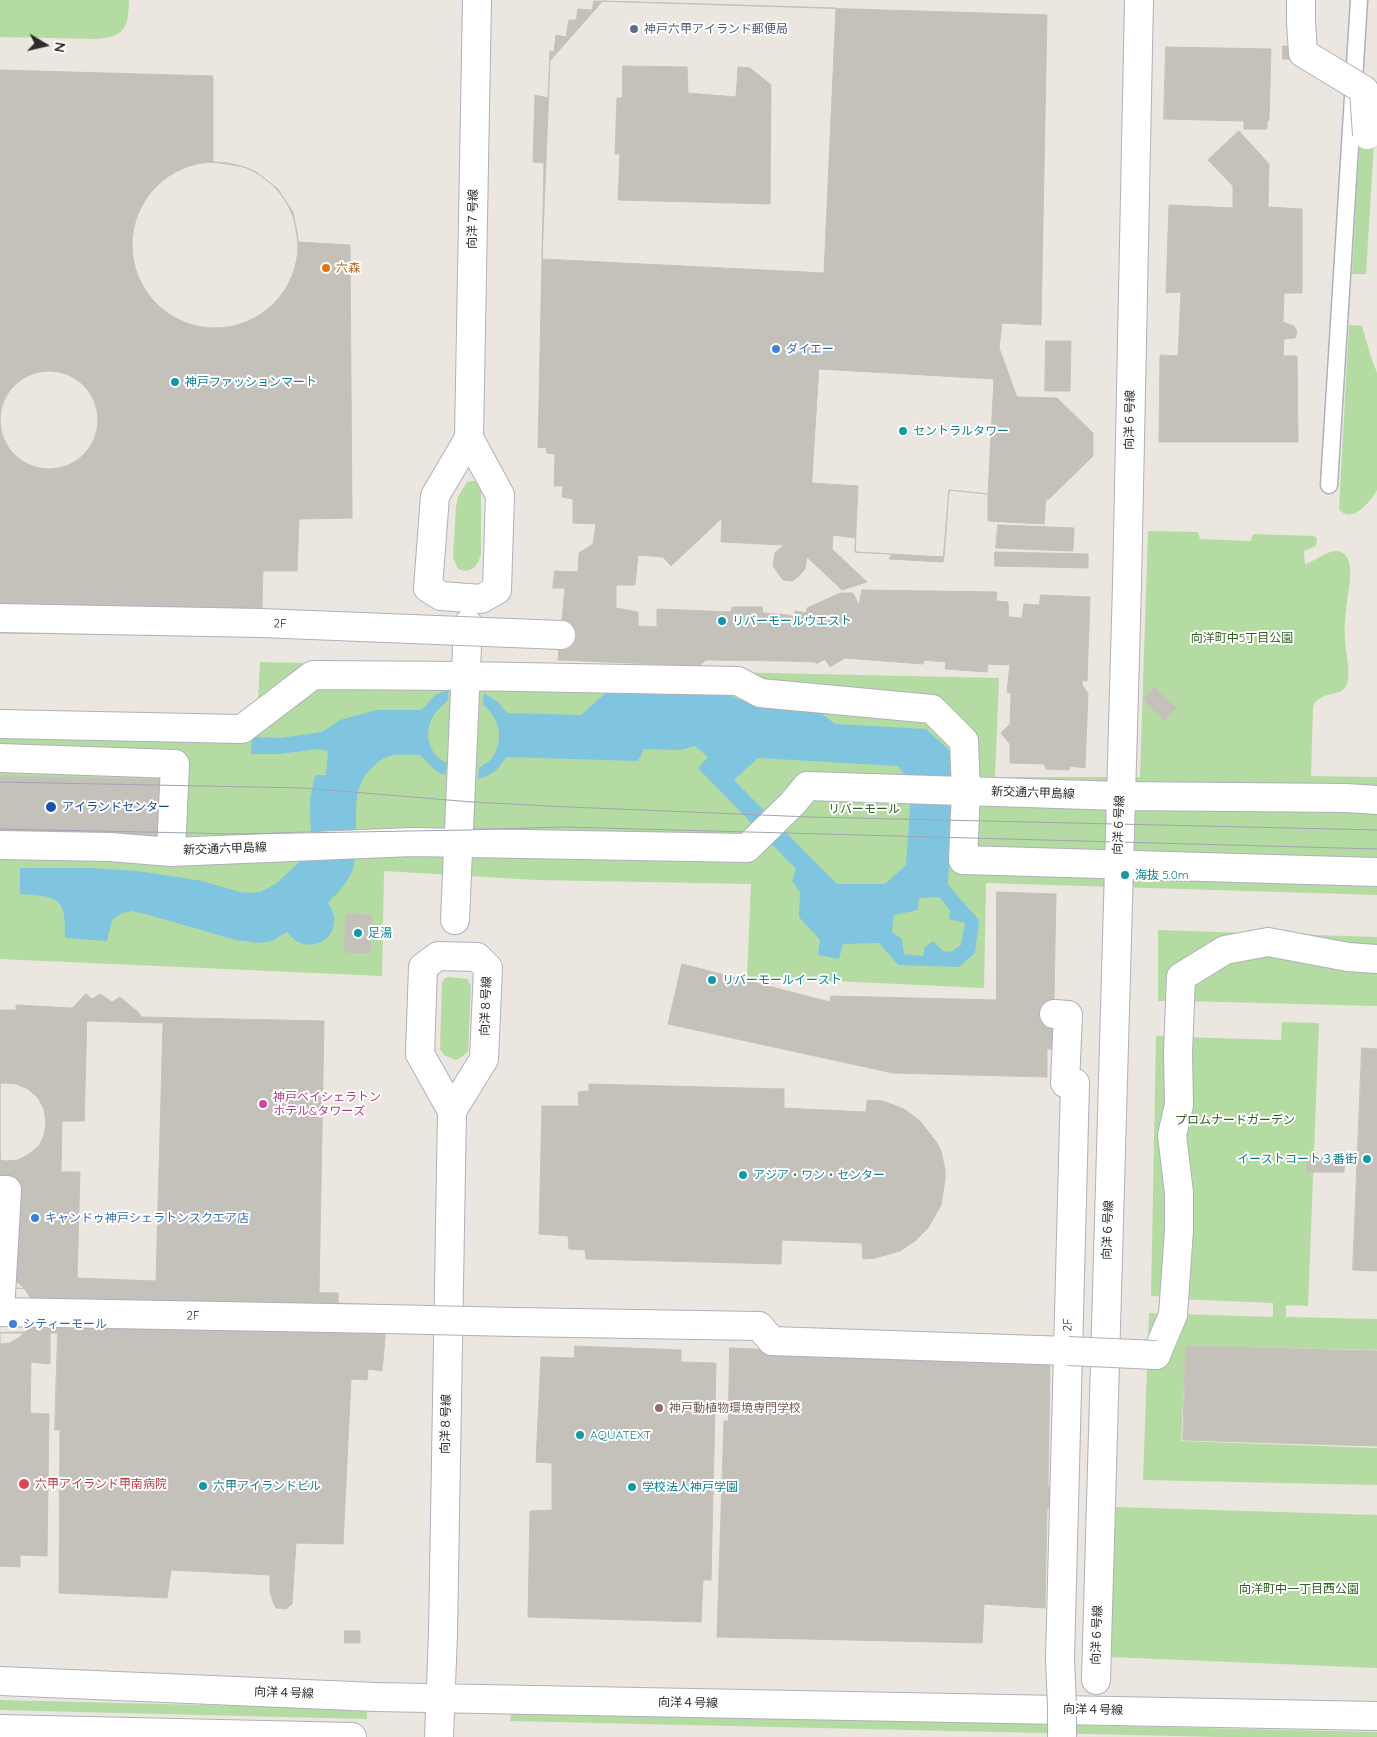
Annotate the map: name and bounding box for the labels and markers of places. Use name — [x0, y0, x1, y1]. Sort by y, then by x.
place label: 神戸六甲アイランド郵便局 — [644, 22, 788, 36]
marker: 神戸六甲アイランド郵便局 — [628, 23, 640, 35]
place label: 六森 — [336, 261, 360, 275]
marker: 六森 — [320, 262, 332, 274]
place label: ダイエー — [786, 342, 834, 356]
marker: ダイエー — [770, 343, 782, 355]
place label: 神戸ファッションマート — [185, 375, 317, 389]
marker: 神戸ファッションマート — [169, 376, 181, 388]
place label: セントラルタワー — [913, 424, 1009, 438]
marker: セントラルタワー — [897, 425, 909, 437]
place label: リバーモールウエスト — [732, 614, 852, 628]
marker: リバーモールウエスト — [716, 615, 728, 627]
marker: アイランドセンター — [44, 800, 58, 814]
place label: アイランドセンター — [62, 800, 170, 814]
place label: 海抜 5.0m — [1135, 868, 1189, 882]
marker: 海抜 5.0m — [1119, 869, 1131, 881]
place label: 足湯 — [368, 926, 392, 940]
marker: 足湯 — [352, 927, 364, 939]
place label: リバーモールイースト — [722, 973, 842, 987]
marker: リバーモールイースト — [706, 974, 718, 986]
place label: 神戸ベイシェラトン ホテル&タワーズ — [273, 1090, 381, 1118]
marker: 神戸ベイシェラトン ホテル&タワーズ — [257, 1098, 269, 1110]
place label: イーストコート３番街 — [1237, 1152, 1357, 1166]
marker: イーストコート３番街 — [1361, 1153, 1373, 1165]
place label: アジア・ワン・センター — [753, 1168, 885, 1182]
marker: アジア・ワン・センター — [737, 1169, 749, 1181]
place label: キャンドゥ神戸シェラトンスクエア店 — [45, 1211, 249, 1225]
marker: キャンドゥ神戸シェラトンスクエア店 — [29, 1212, 41, 1224]
place label: シティーモール — [23, 1317, 107, 1331]
marker: シティーモール — [7, 1318, 19, 1330]
place label: 神戸動植物環境専門学校 — [669, 1401, 801, 1415]
marker: 神戸動植物環境専門学校 — [653, 1402, 665, 1414]
place label: AQUATEXT — [590, 1428, 651, 1442]
marker: AQUATEXT — [574, 1429, 586, 1441]
marker: 六甲アイランド甲南病院 — [17, 1477, 31, 1491]
place label: 六甲アイランド甲南病院 — [35, 1477, 167, 1491]
place label: 六甲アイランドビル — [213, 1479, 321, 1493]
marker: 六甲アイランドビル — [197, 1480, 209, 1492]
place label: 学校法人神戸学園 — [642, 1480, 738, 1494]
marker: 学校法人神戸学園 — [626, 1481, 638, 1493]

